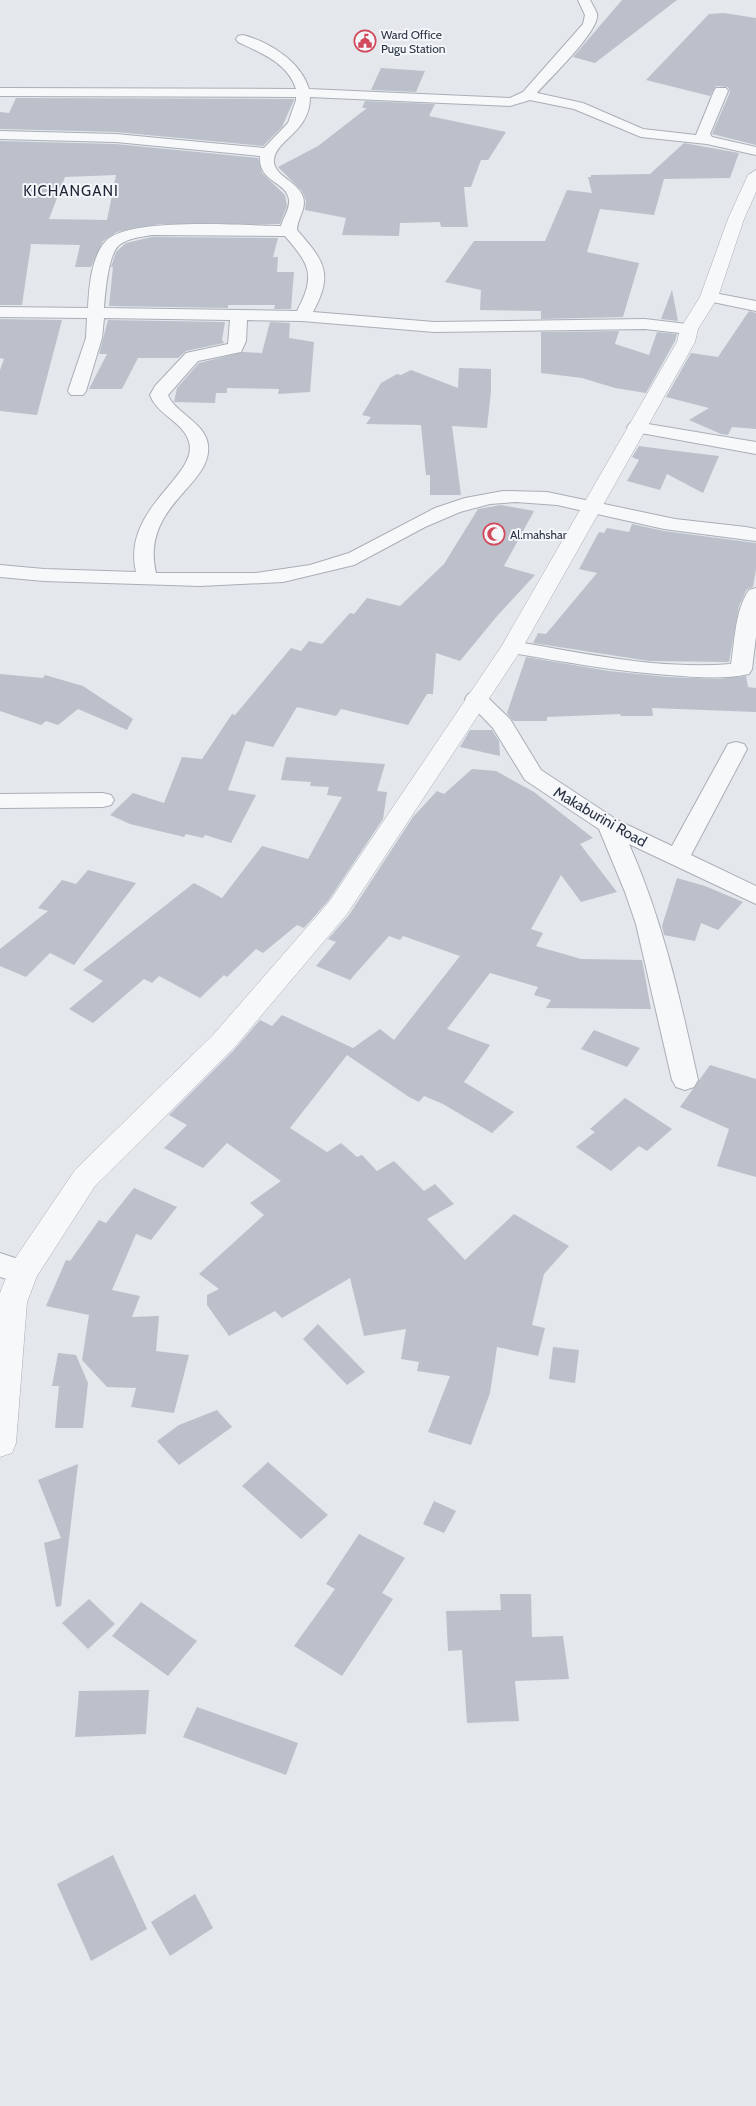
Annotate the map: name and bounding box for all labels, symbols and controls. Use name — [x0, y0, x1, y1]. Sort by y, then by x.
place label: Ward Office Pugu Station — [381, 27, 446, 56]
public building icon: Ward Office Pugu Station — [353, 29, 377, 53]
district label: KICHANGANI — [23, 182, 119, 200]
mosque icon: Al.mahshar — [482, 522, 506, 546]
place label: Al.mahshar — [510, 527, 567, 542]
street label: Makaburini Road — [550, 783, 650, 851]

